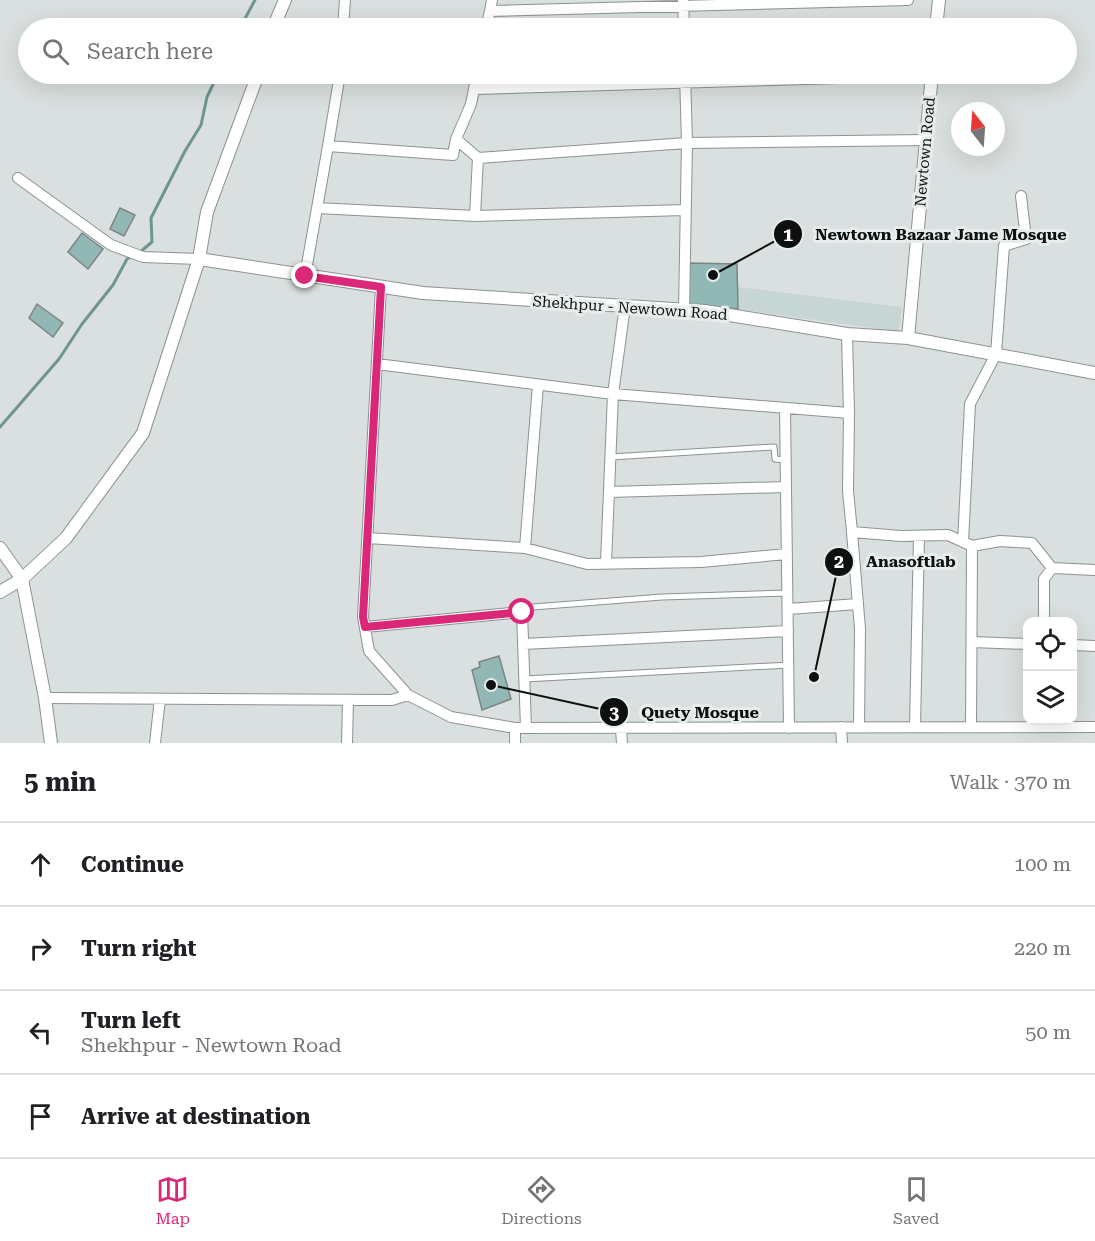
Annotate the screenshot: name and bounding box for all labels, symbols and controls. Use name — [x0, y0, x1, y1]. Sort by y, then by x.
search box — [18, 18, 1077, 84]
icon: search — [39, 35, 72, 68]
text: Search here — [87, 39, 213, 64]
street label: Newtown Road — [911, 96, 939, 208]
north arrow — [951, 102, 1005, 156]
callout: Newtown Bazaar Jame Mosque — [773, 217, 1078, 251]
text: 1 — [783, 224, 793, 245]
text: Newtown Bazaar Jame Mosque — [815, 225, 1067, 244]
route end — [291, 262, 317, 288]
street label: Shekhpur - Newtown Road — [532, 292, 728, 324]
callout: Anasoftlab — [824, 545, 967, 579]
text: 2 — [834, 551, 844, 572]
text: Anasoftlab — [866, 552, 956, 571]
route start — [508, 598, 534, 624]
map controls — [1023, 617, 1077, 725]
button: locate — [1023, 617, 1077, 671]
button: layers — [1023, 671, 1077, 725]
callout: Quety Mosque — [599, 695, 770, 729]
text: 3 — [609, 702, 619, 723]
text: Quety Mosque — [641, 703, 759, 722]
text: 5 min — [24, 767, 96, 797]
text: Walk · 370 m — [950, 770, 1071, 794]
icon: ahead — [24, 848, 57, 881]
text: Continue — [81, 852, 184, 877]
text: 100 m — [1014, 852, 1071, 876]
icon: right — [24, 932, 57, 965]
text: Turn right — [81, 936, 196, 961]
text: 220 m — [1014, 936, 1071, 960]
text: Turn left — [81, 1008, 181, 1033]
icon: left — [24, 1016, 57, 1049]
text: 50 m — [1025, 1020, 1071, 1044]
text: Shekhpur - Newtown Road — [81, 1033, 341, 1057]
icon: arrive — [24, 1100, 57, 1133]
text: Arrive at destination — [81, 1104, 310, 1129]
tab: Map — [156, 1173, 190, 1228]
tab: Directions — [501, 1173, 582, 1228]
tab: Saved — [893, 1173, 939, 1228]

